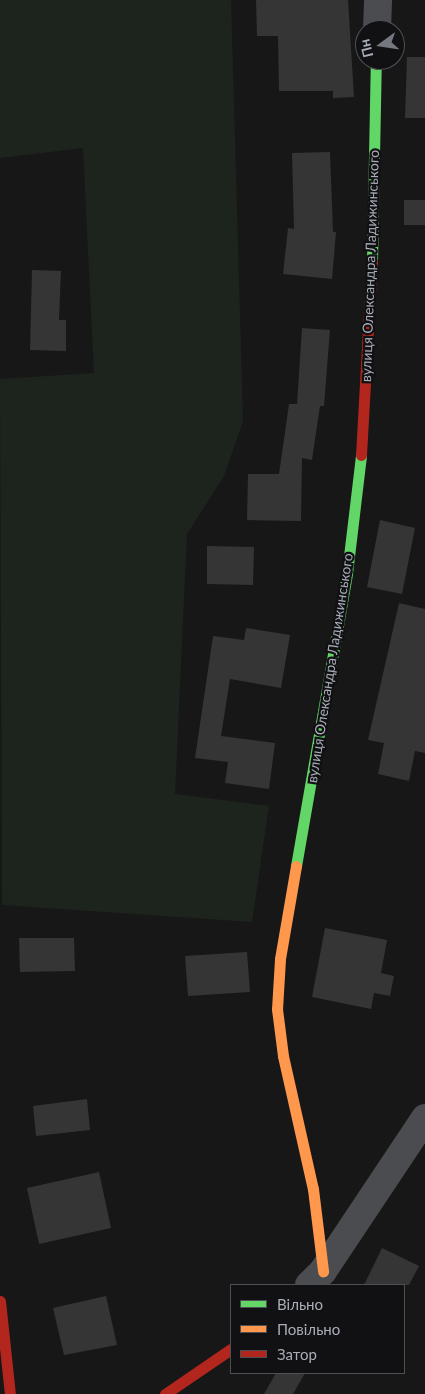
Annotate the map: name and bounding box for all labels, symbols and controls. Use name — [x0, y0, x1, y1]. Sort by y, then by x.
north arrow — [355, 20, 405, 70]
text: Пн — [355, 38, 376, 59]
street label: вулиця Олександра Ладижинського — [358, 150, 382, 382]
street label: вулиця Олександра Ладижинського — [304, 552, 356, 784]
legend — [230, 1284, 405, 1374]
text: Вільно — [277, 1295, 323, 1313]
text: Повільно — [277, 1320, 340, 1338]
text: Затор — [277, 1345, 317, 1363]

